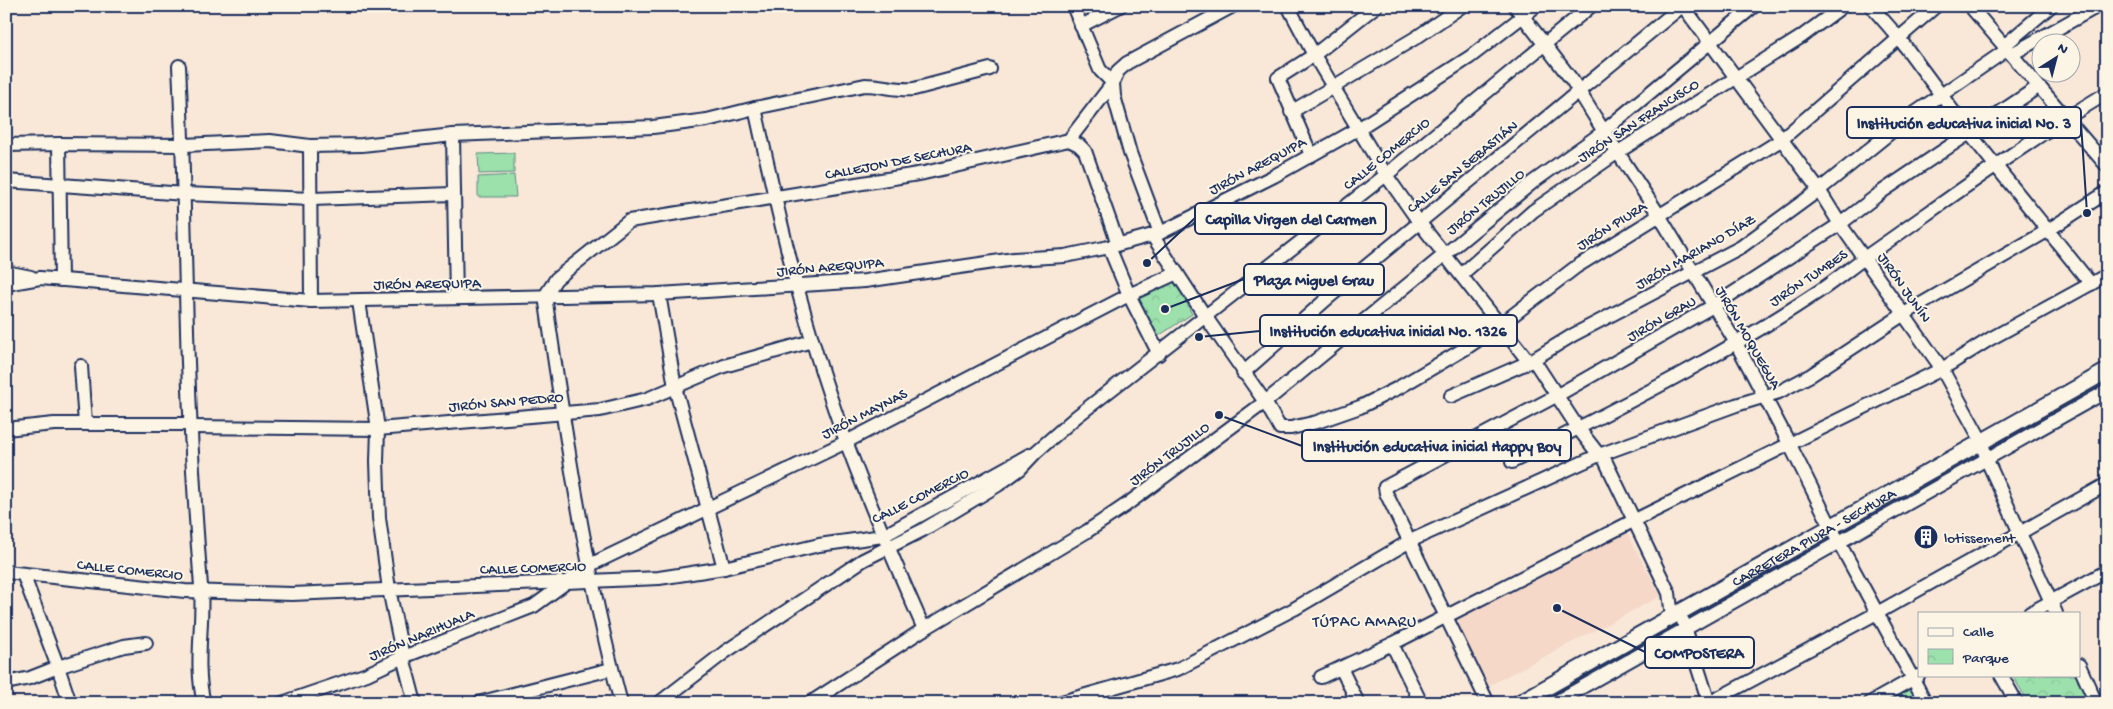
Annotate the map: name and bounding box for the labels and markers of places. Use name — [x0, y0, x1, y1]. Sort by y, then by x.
callout: Institución educativa inicial No. 3 — [1847, 107, 2081, 138]
callout: Capilla Virgen del Carmen — [1195, 203, 1386, 234]
callout: Plaza Miguel Grau — [1244, 264, 1384, 295]
callout: Institución educativa inicial No. 1326 — [1260, 315, 1517, 346]
callout: Institución educativa inicial Happy Boy — [1302, 430, 1571, 461]
building icon: lotissement — [1913, 524, 1939, 550]
place label: lotissement — [1944, 530, 2017, 548]
callout: COMPOSTERA — [1645, 637, 1754, 668]

